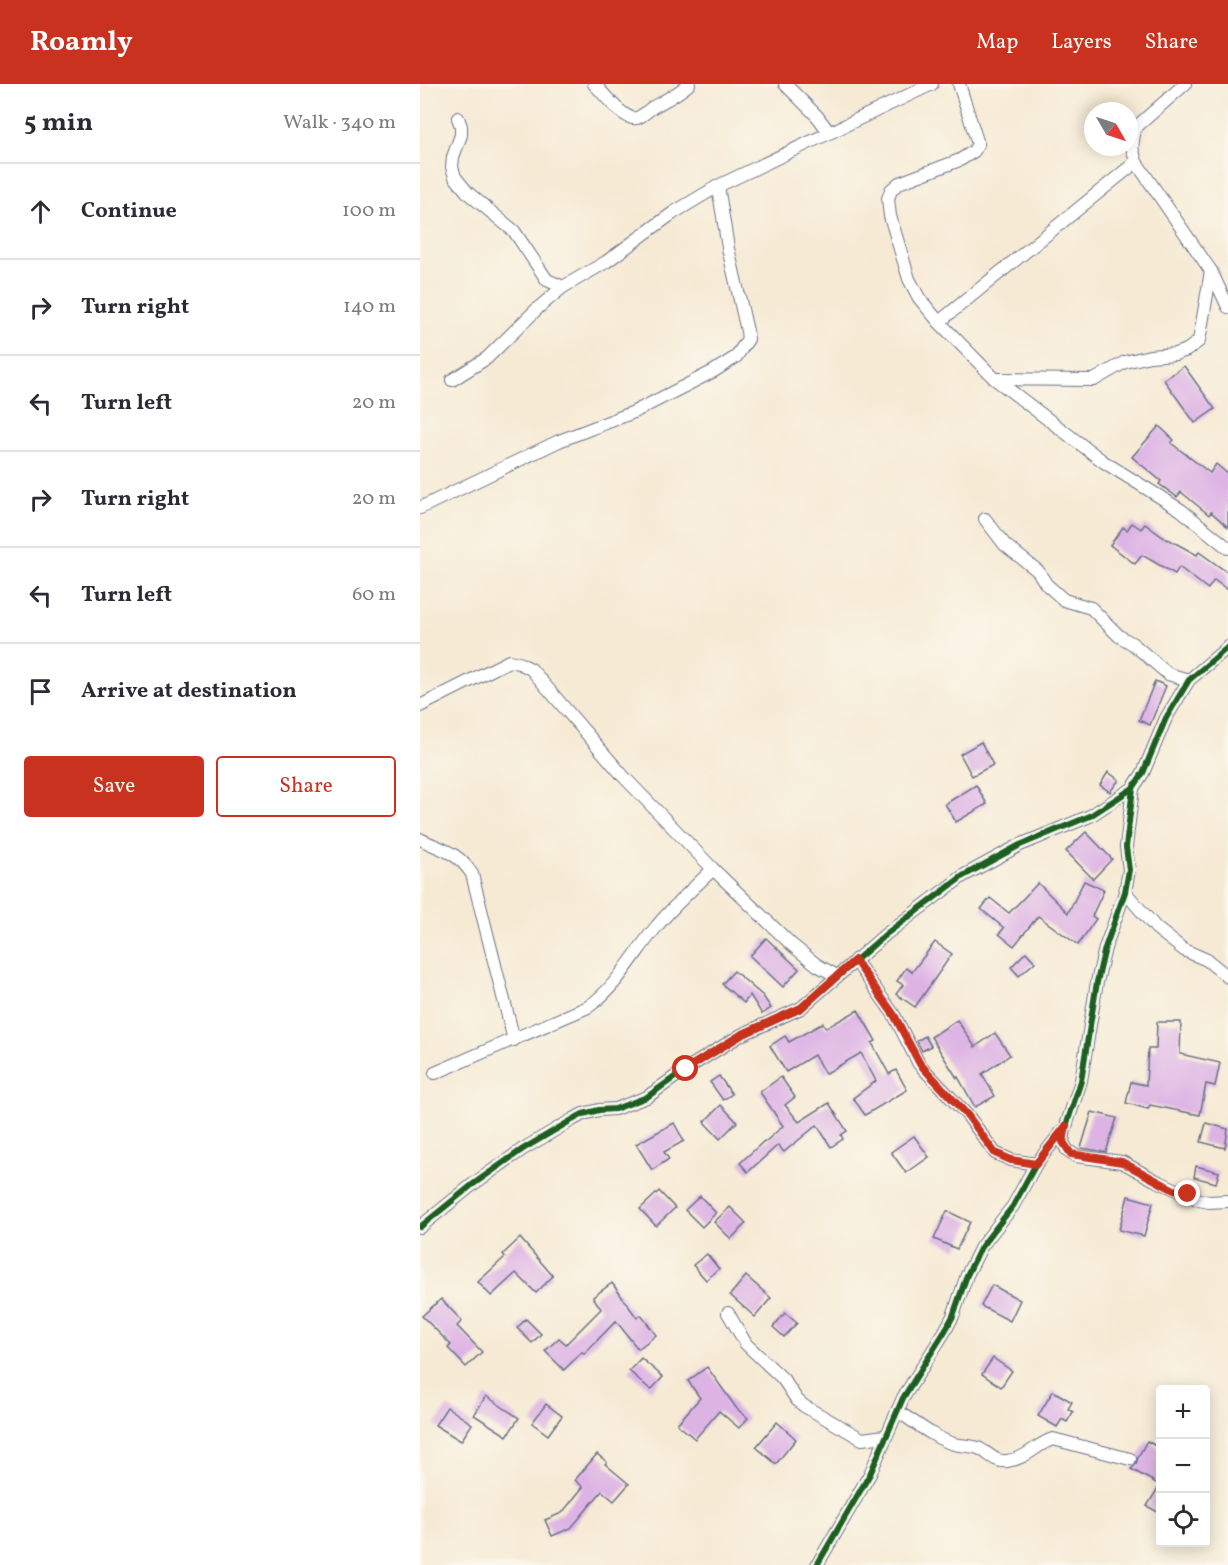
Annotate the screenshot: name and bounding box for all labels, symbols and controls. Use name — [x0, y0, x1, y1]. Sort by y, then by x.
text: Roamly — [30, 23, 133, 62]
text: Map — [976, 28, 1018, 57]
text: Layers — [1051, 28, 1112, 57]
text: Share — [1145, 28, 1198, 57]
north arrow — [1084, 102, 1138, 156]
text: 5 min — [24, 105, 93, 141]
text: Walk · 340 m — [283, 109, 396, 137]
icon: ahead — [24, 195, 57, 228]
text: Continue — [81, 196, 177, 227]
text: 100 m — [342, 197, 396, 225]
icon: right — [24, 291, 57, 324]
text: Turn right — [81, 292, 189, 323]
text: 140 m — [343, 293, 396, 321]
icon: left — [24, 387, 57, 420]
text: Turn left — [81, 388, 172, 419]
text: 20 m — [352, 389, 396, 417]
icon: right — [24, 483, 57, 516]
text: Turn right — [81, 484, 189, 515]
text: 20 m — [352, 485, 396, 513]
icon: left — [24, 579, 57, 612]
text: Turn left — [81, 580, 172, 611]
text: 60 m — [352, 581, 396, 609]
icon: arrive — [24, 675, 57, 708]
text: Arrive at destination — [81, 676, 297, 707]
button: Save — [24, 756, 204, 817]
button: Share — [216, 756, 396, 817]
route start — [672, 1055, 698, 1081]
route end — [1174, 1180, 1200, 1206]
map controls — [1156, 1385, 1210, 1547]
button: + — [1156, 1385, 1210, 1439]
button: − — [1156, 1439, 1210, 1493]
button: locate — [1156, 1493, 1210, 1547]

